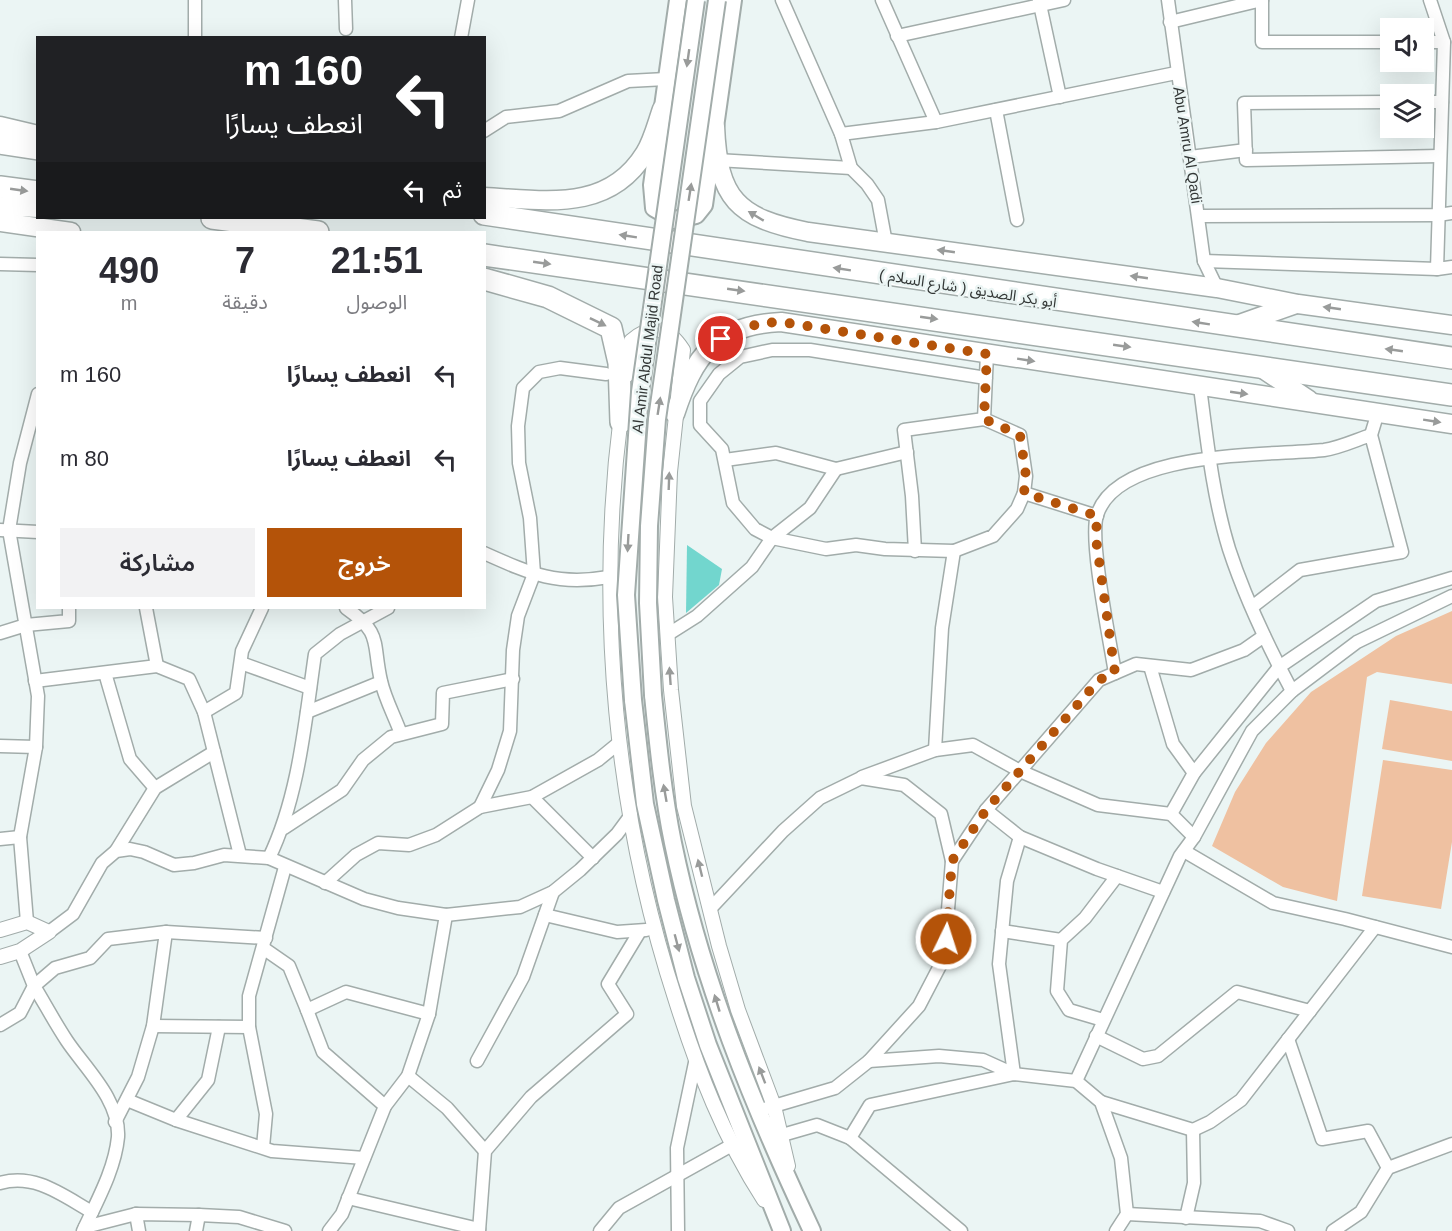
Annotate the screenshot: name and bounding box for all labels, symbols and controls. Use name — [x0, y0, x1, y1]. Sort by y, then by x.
map controls — [1380, 18, 1434, 138]
button: sound — [1380, 18, 1434, 72]
text: 160 m — [244, 47, 363, 94]
one-way arrow — [684, 49, 693, 68]
icon: left — [384, 60, 462, 138]
button: layers — [1380, 84, 1434, 138]
street label: Abu Amru Al Qadi — [1170, 85, 1206, 205]
text: انعطف يسارًا — [224, 109, 363, 139]
icon: left — [398, 174, 431, 207]
text: ثم — [443, 178, 462, 203]
one-way arrow — [686, 182, 695, 201]
one-way arrow — [9, 185, 28, 194]
one-way arrow — [747, 210, 764, 221]
one-way arrow — [619, 232, 638, 241]
text: 7 — [235, 240, 255, 281]
text: 21:51 — [331, 240, 423, 281]
one-way arrow — [936, 247, 955, 256]
text: 490 — [99, 250, 159, 291]
one-way arrow — [533, 259, 552, 268]
street label: Al Amir Abdul Majid Road — [628, 264, 666, 434]
one-way arrow — [832, 264, 851, 273]
street label: ( شارع السلام ) أبو بكر الصديق — [878, 266, 1058, 314]
one-way arrow — [1130, 273, 1149, 282]
one-way arrow — [726, 286, 745, 295]
text: دقيقة — [222, 291, 268, 313]
text: الوصول — [346, 291, 407, 313]
text: m — [121, 292, 137, 314]
one-way arrow — [1322, 304, 1341, 313]
pin — [695, 313, 746, 364]
one-way arrow — [919, 314, 938, 323]
one-way arrow — [589, 317, 606, 326]
one-way arrow — [1191, 318, 1210, 327]
icon: arrive — [704, 322, 737, 355]
one-way arrow — [1112, 342, 1131, 351]
one-way arrow — [1384, 346, 1403, 355]
one-way arrow — [1016, 356, 1035, 365]
icon: left — [429, 359, 462, 392]
text: 160 m — [60, 362, 121, 387]
text: انعطف يسارًا — [287, 362, 411, 387]
one-way arrow — [1230, 388, 1249, 397]
one-way arrow — [655, 396, 664, 415]
one-way arrow — [1423, 417, 1442, 426]
icon: left — [429, 443, 462, 476]
text: 80 m — [60, 446, 109, 471]
text: انعطف يسارًا — [287, 446, 411, 471]
one-way arrow — [665, 472, 674, 491]
button: مشاركة — [60, 528, 255, 597]
button: خروج — [267, 528, 462, 597]
one-way arrow — [624, 534, 633, 553]
one-way arrow — [665, 666, 675, 685]
one-way arrow — [660, 784, 669, 803]
one-way arrow — [694, 859, 704, 877]
position arrow — [914, 907, 978, 971]
one-way arrow — [673, 934, 682, 952]
one-way arrow — [712, 994, 721, 1012]
one-way arrow — [757, 1065, 767, 1083]

